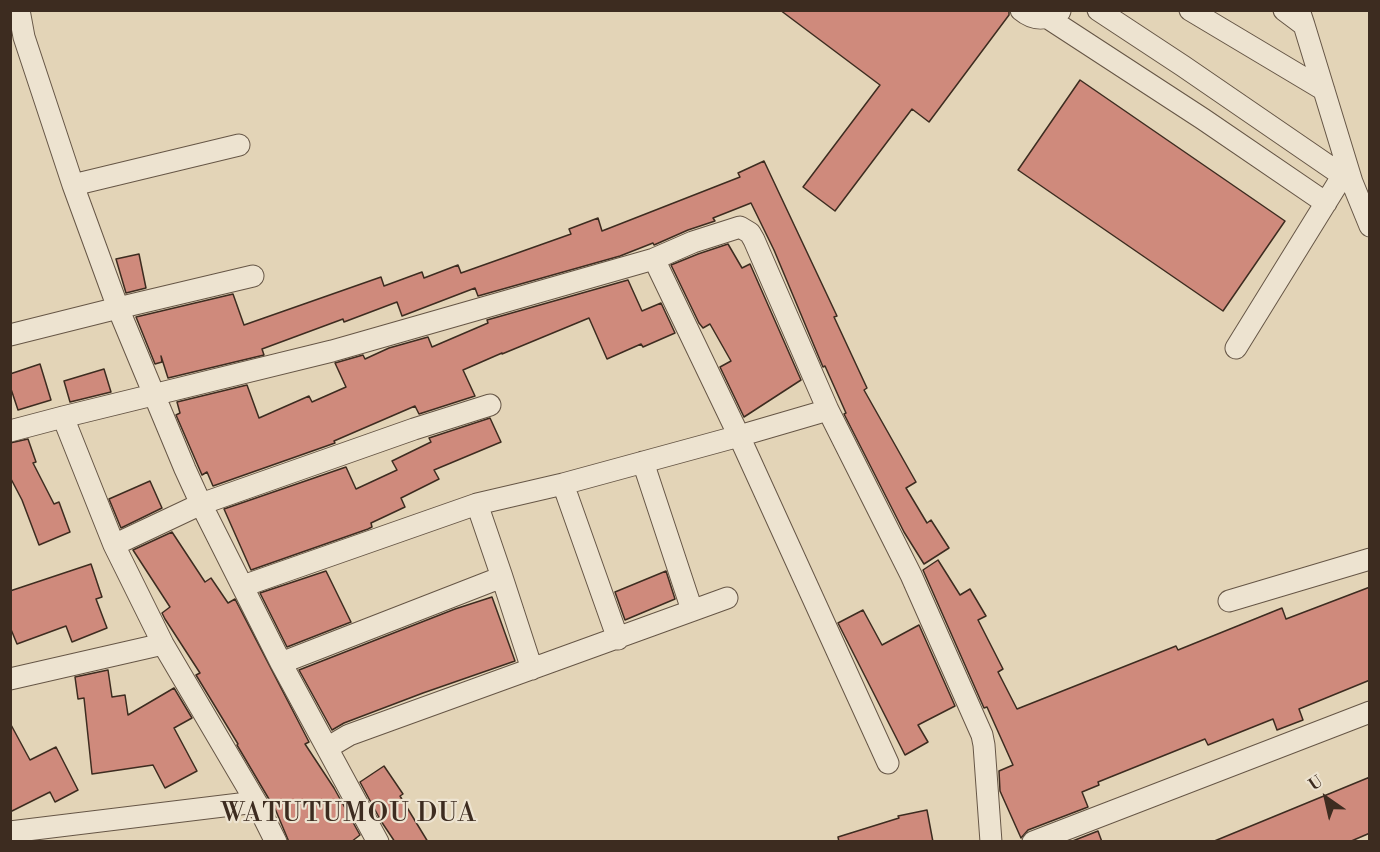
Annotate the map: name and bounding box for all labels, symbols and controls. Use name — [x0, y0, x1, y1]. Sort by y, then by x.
north arrow — [1296, 768, 1356, 828]
text: U — [1305, 771, 1327, 795]
district label: WATUTUMOU DUA — [221, 799, 477, 831]

